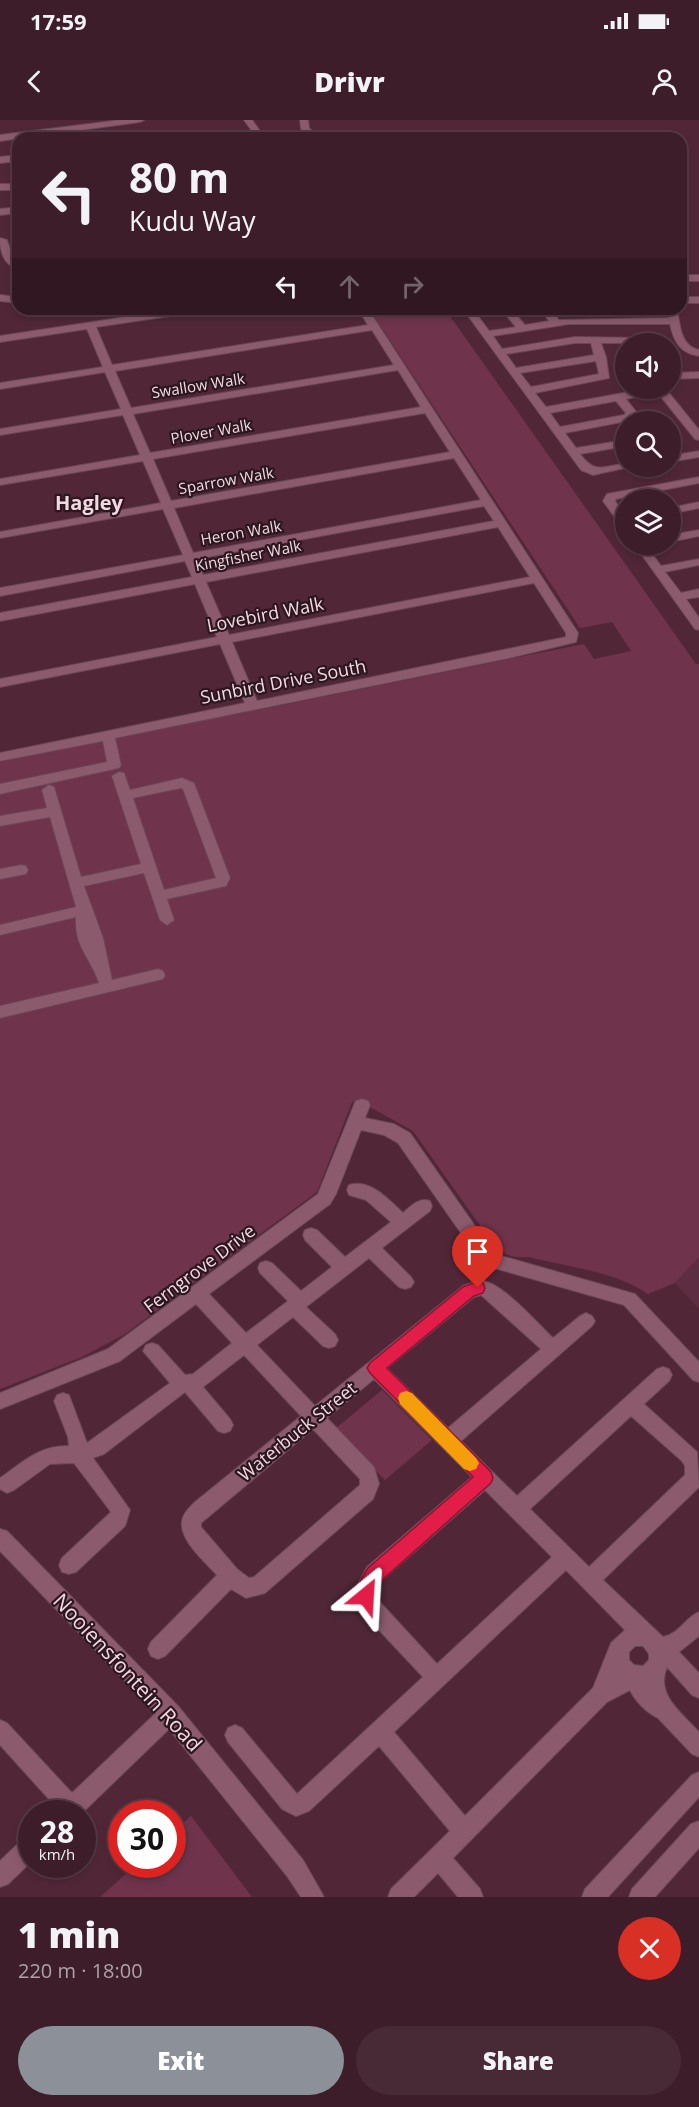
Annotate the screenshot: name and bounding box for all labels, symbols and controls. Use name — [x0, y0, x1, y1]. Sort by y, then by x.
text: 17:59 — [30, 6, 87, 36]
text: Drivr — [314, 63, 385, 100]
icon: back — [18, 65, 51, 98]
icon: person — [648, 65, 681, 98]
text: 80 m — [129, 148, 229, 205]
icon: left — [30, 156, 108, 234]
text: Kudu Way — [129, 202, 256, 239]
icon: left — [270, 270, 303, 303]
icon: ahead — [333, 270, 366, 303]
icon: right — [396, 270, 429, 303]
map controls — [615, 333, 681, 555]
button: sound — [615, 333, 681, 399]
street label: Swallow Walk — [150, 368, 246, 402]
button: search — [615, 411, 681, 477]
street label: Plover Walk — [169, 414, 253, 448]
street label: Sparrow Walk — [177, 462, 275, 498]
district label: Hagley — [55, 489, 124, 516]
button: layers — [615, 489, 681, 555]
street label: Heron Walk — [199, 515, 283, 549]
street label: Kingfisher Walk — [193, 535, 303, 575]
street label: Lovebird Walk — [205, 591, 326, 637]
street label: Sunbird Drive South — [198, 653, 368, 709]
street label: Ferngrove Drive — [138, 1218, 260, 1318]
pin — [452, 1226, 503, 1288]
icon: arrive — [461, 1235, 494, 1268]
street label: Waterbuck Street — [233, 1376, 361, 1486]
position arrow — [334, 1564, 398, 1628]
street label: Nooiensfontein Road — [47, 1587, 209, 1757]
speed limit sign: 30 — [108, 1800, 186, 1878]
text: 28 — [40, 1811, 74, 1852]
text: km/h — [39, 1844, 75, 1864]
text: 1 min — [18, 1910, 120, 1959]
button: close — [618, 1917, 681, 1980]
text: 220 m · 18:00 — [18, 1957, 143, 1984]
button: Exit — [18, 2026, 344, 2095]
button: Share — [356, 2026, 681, 2095]

